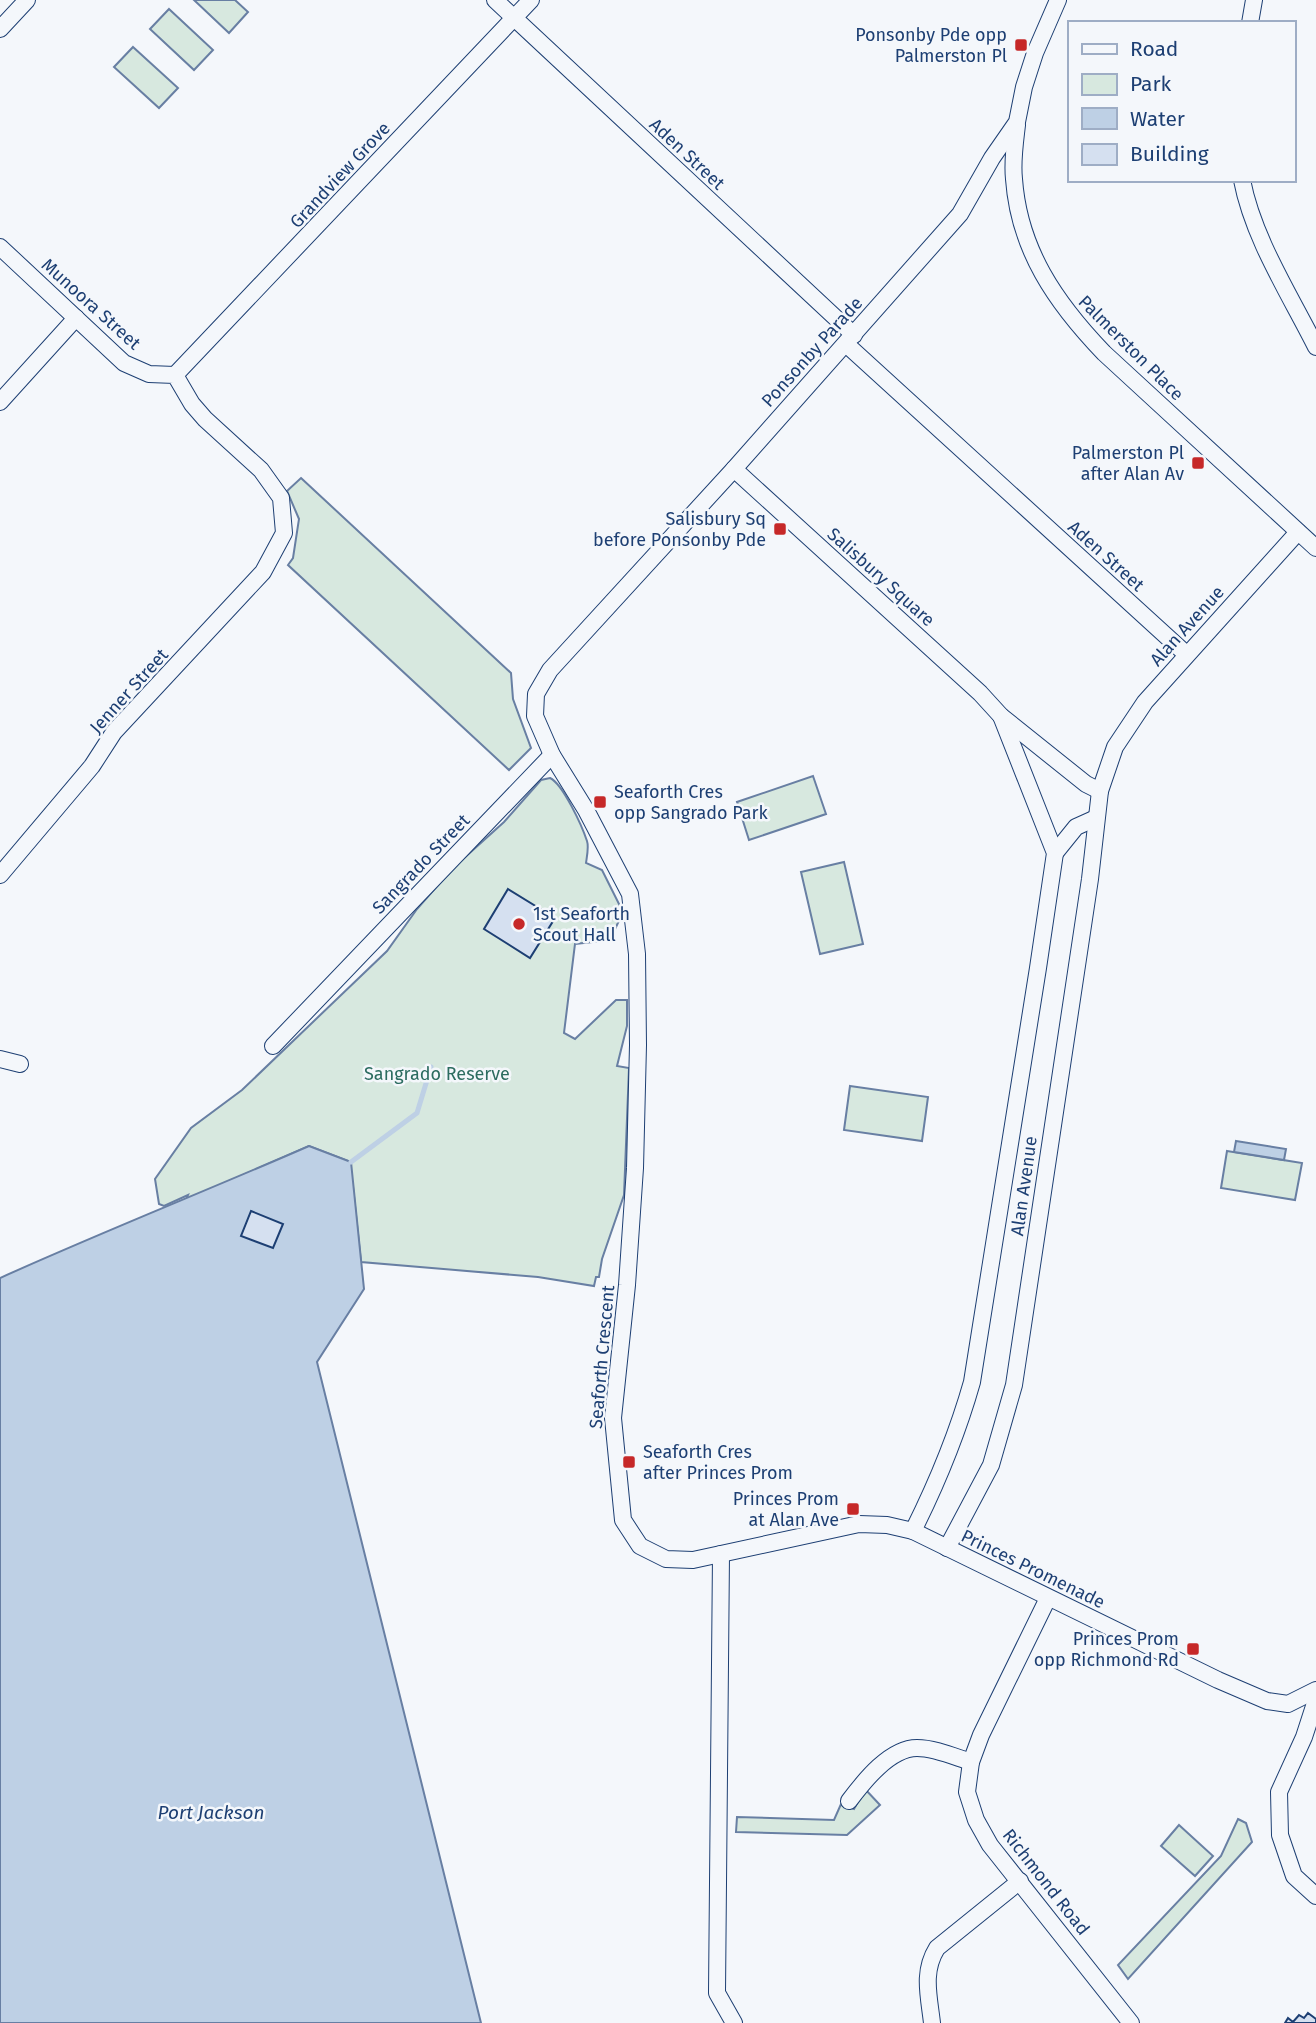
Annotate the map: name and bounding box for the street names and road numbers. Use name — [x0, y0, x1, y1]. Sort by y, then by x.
street label: Aden Street — [645, 114, 730, 195]
street label: Grandview Grove — [285, 117, 395, 233]
street label: Munoora Street — [37, 254, 145, 355]
street label: Palmerston Place — [1074, 291, 1188, 405]
street label: Ponsonby Parade — [757, 292, 867, 412]
street label: Aden Street — [1063, 516, 1149, 596]
street label: Salisbury Square — [823, 523, 939, 631]
street label: Alan Avenue — [1145, 581, 1229, 671]
street label: Jenner Street — [85, 644, 173, 738]
street label: Sangrado Street — [368, 809, 475, 919]
street label: Alan Avenue — [1006, 1135, 1042, 1237]
street label: Seaforth Crescent — [585, 1284, 619, 1430]
street label: Princes Promenade — [958, 1525, 1108, 1613]
street label: Richmond Road — [998, 1825, 1094, 1939]

